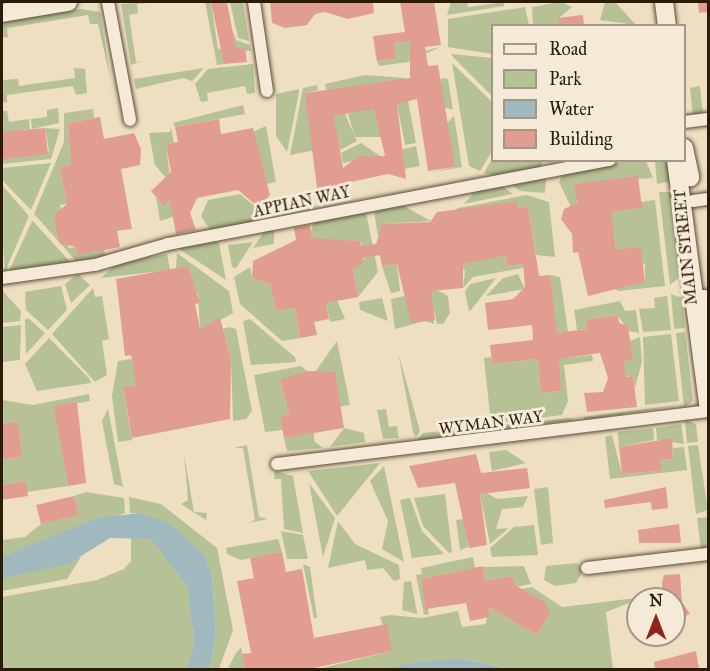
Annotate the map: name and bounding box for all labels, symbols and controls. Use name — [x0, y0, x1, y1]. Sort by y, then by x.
legend — [491, 24, 686, 162]
text: Road — [549, 38, 587, 60]
text: Park — [549, 68, 582, 90]
text: Water — [549, 98, 593, 120]
text: Building — [549, 128, 612, 150]
street label: APPIAN WAY — [252, 182, 352, 222]
street label: MAIN STREET — [670, 188, 702, 306]
street label: WYMAN WAY — [438, 407, 544, 439]
north arrow — [626, 587, 686, 647]
text: N — [649, 591, 663, 610]

